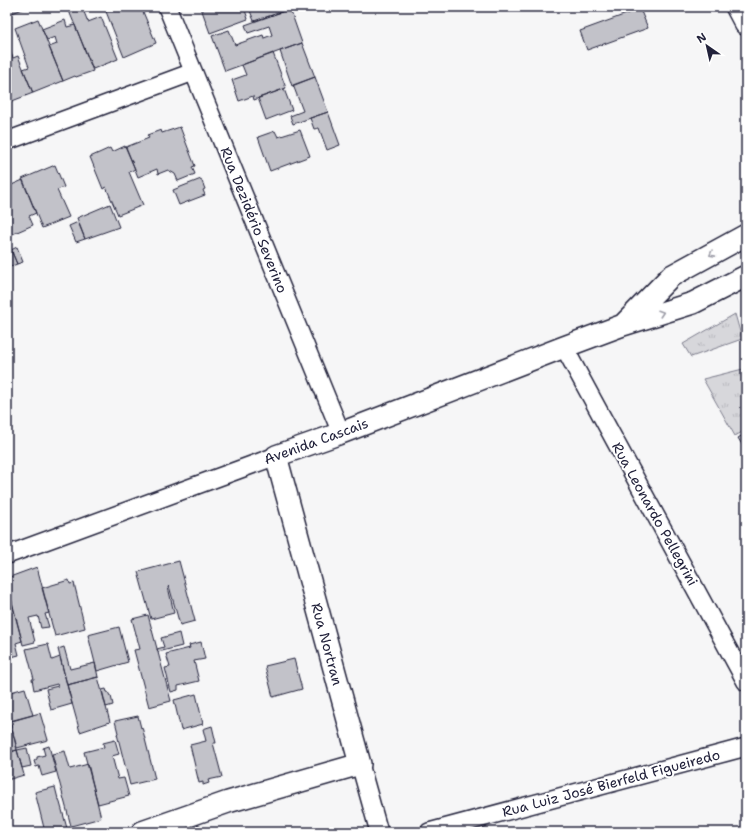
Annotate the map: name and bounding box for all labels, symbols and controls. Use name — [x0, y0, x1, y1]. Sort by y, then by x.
north arrow — [687, 26, 727, 66]
text: N — [694, 29, 710, 47]
street label: Rua Dezidério Severino — [216, 144, 292, 296]
one-way arrow — [709, 249, 716, 256]
one-way arrow — [657, 309, 664, 318]
street label: Avenida Cascais — [261, 414, 371, 468]
street label: Rua Leonardo Pellegrini — [608, 439, 702, 589]
street label: Rua Nortran — [307, 601, 347, 688]
street label: Rua Luiz José Bierfeld Figueiredo — [500, 745, 722, 821]

